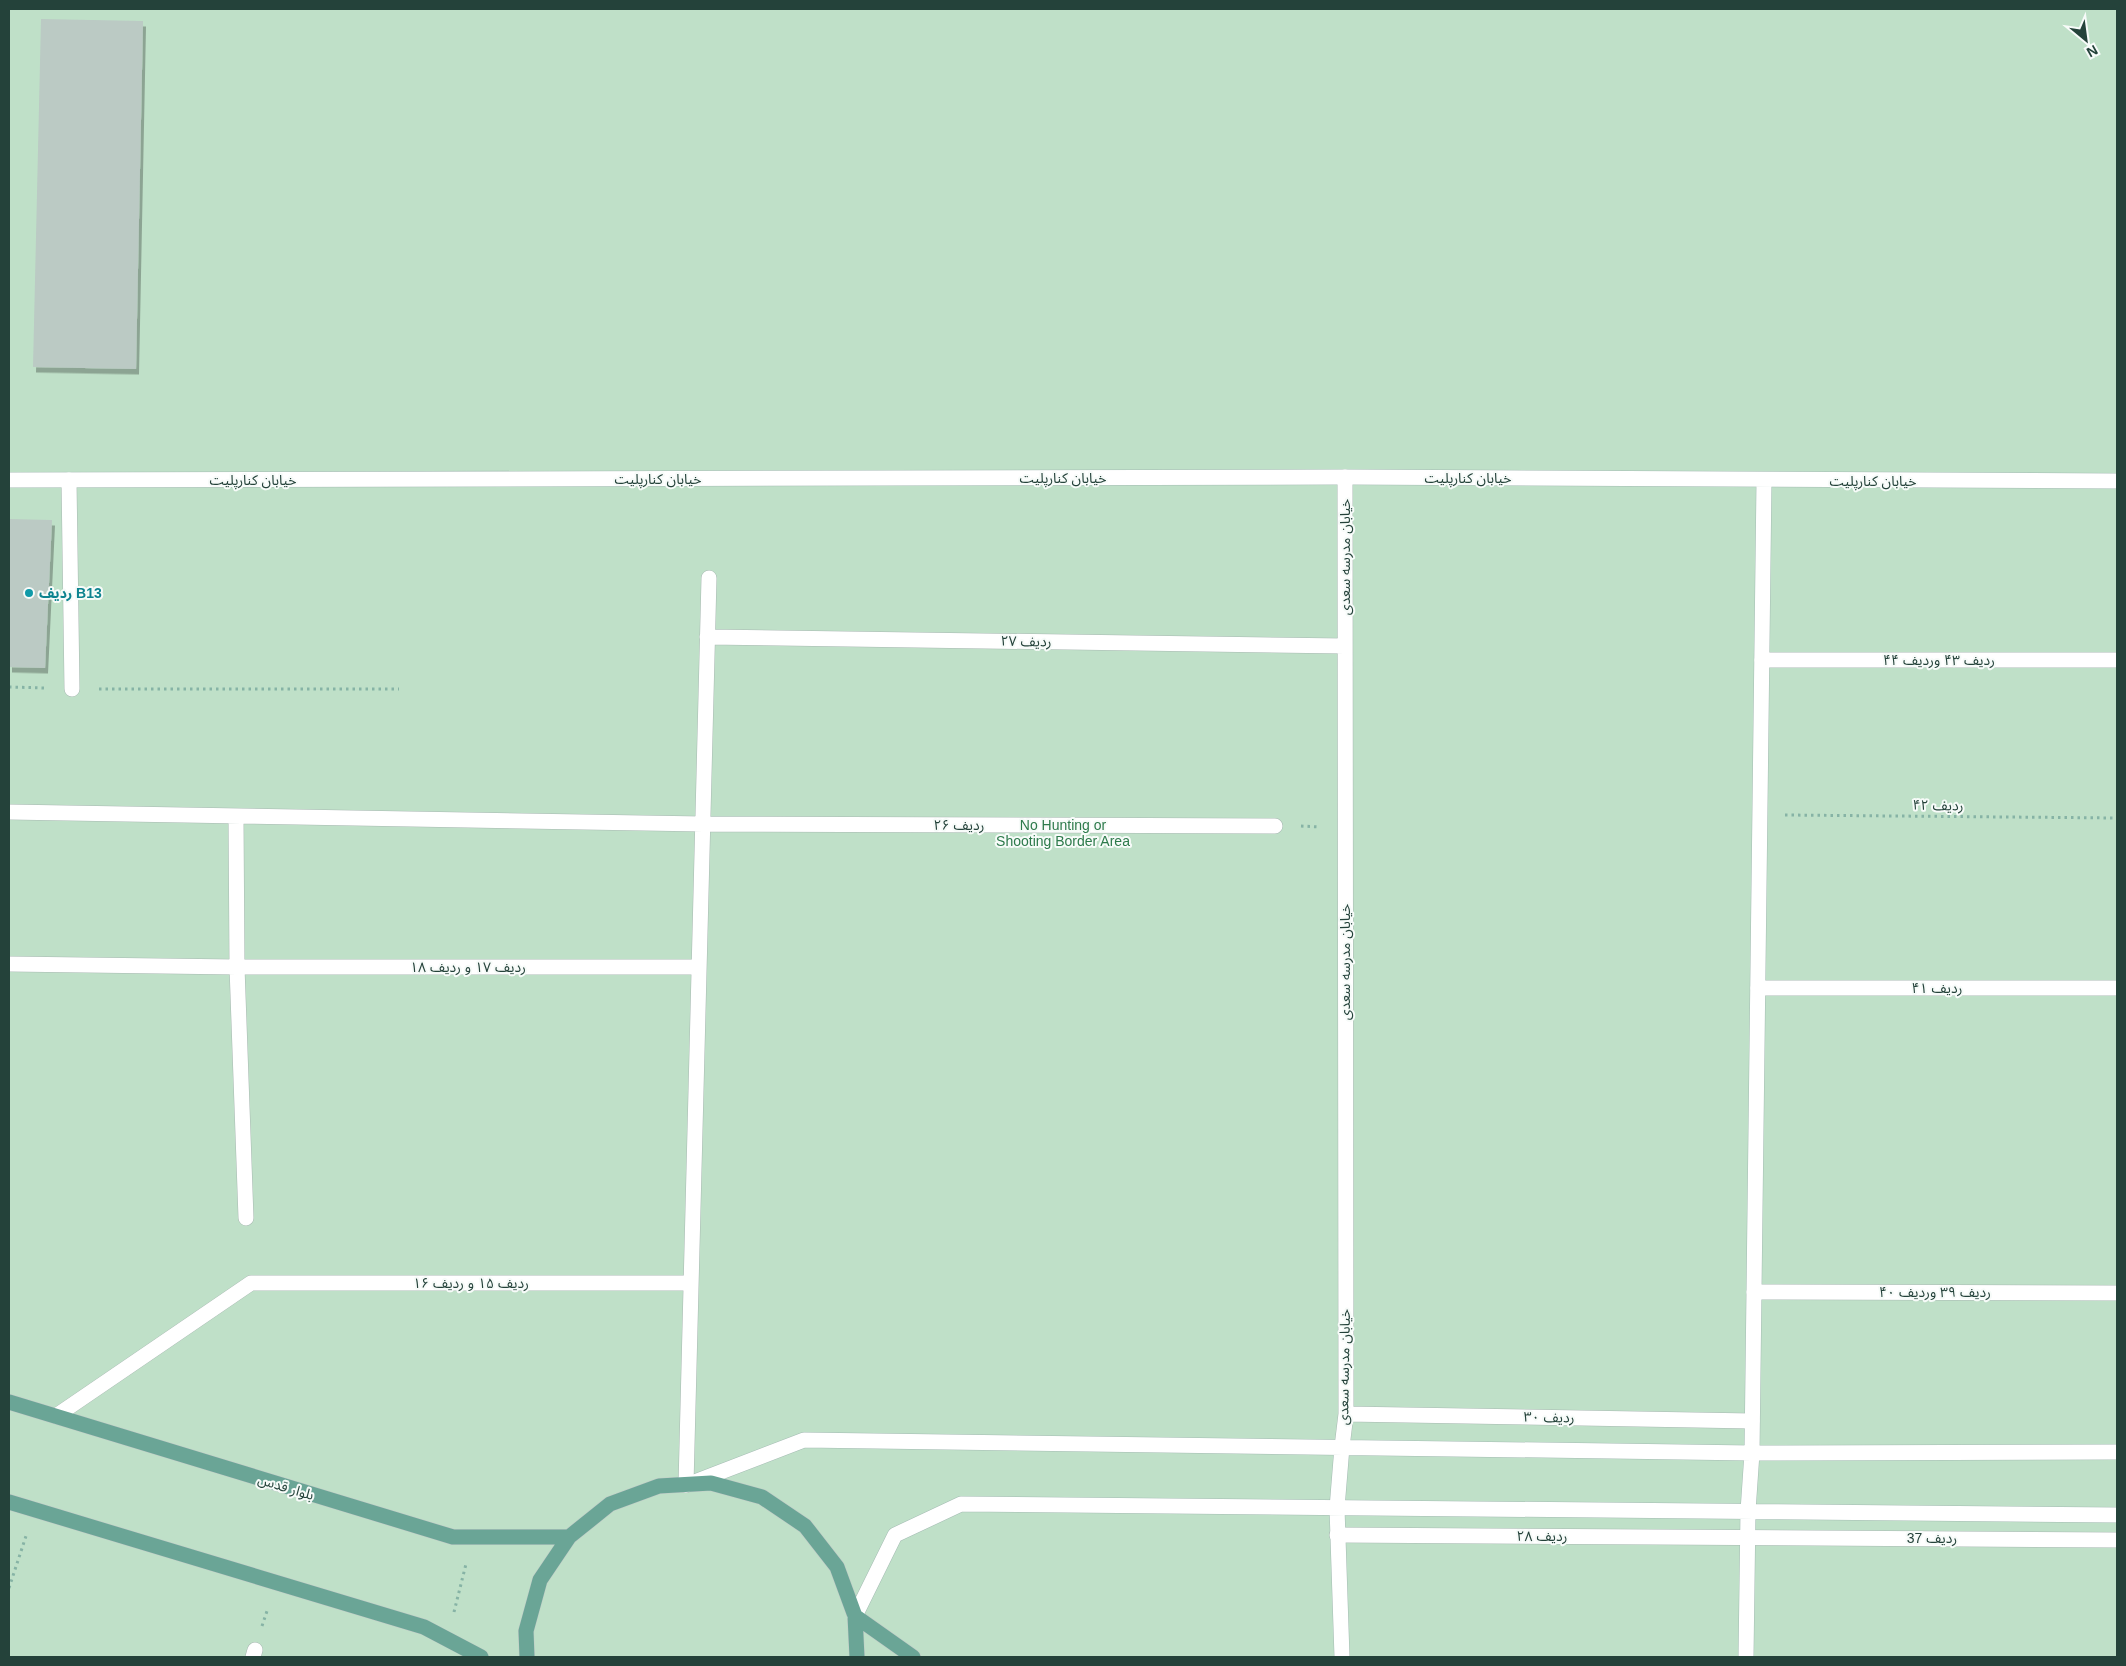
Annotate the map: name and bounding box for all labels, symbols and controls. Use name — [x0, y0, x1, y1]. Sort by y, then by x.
north arrow — [2061, 15, 2111, 65]
text: N — [2084, 42, 2101, 61]
street label: خیابان کنارپلیت — [1019, 470, 1107, 488]
street label: خیابان کنارپلیت — [1424, 470, 1512, 488]
street label: خیابان کنارپلیت — [614, 471, 702, 489]
street label: خیابان کنارپلیت — [209, 472, 297, 490]
street label: خیابان کنارپلیت — [1829, 473, 1917, 491]
street label: خیابان مدرسه سعدی — [1337, 499, 1354, 615]
place label: ردیف B13 — [39, 585, 102, 602]
marker: ردیف B13 — [23, 587, 35, 599]
street label: ردیف ۲۷ — [1000, 633, 1052, 650]
street label: ردیف ۴۳ وردیف ۴۴ — [1883, 652, 1995, 669]
street label: ردیف ۴۲ — [1912, 797, 1964, 814]
street label: ردیف ۲۶ — [934, 817, 984, 834]
park label: No Hunting or Shooting Border Area — [996, 817, 1130, 849]
street label: خیابان مدرسه سعدی — [1337, 904, 1354, 1020]
street label: ردیف ۱۷ و ردیف ۱۸ — [410, 959, 526, 976]
street label: ردیف ۴۱ — [1912, 980, 1962, 997]
street label: ردیف ۱۵ و ردیف ۱۶ — [413, 1275, 529, 1292]
street label: ردیف ۳۹ وردیف ۴۰ — [1879, 1284, 1991, 1301]
street label: خیابان مدرسه سعدی — [1335, 1309, 1354, 1425]
street label: ردیف ۳۰ — [1523, 1409, 1575, 1426]
street label: بلوار قدس — [256, 1471, 316, 1504]
street label: ردیف ۲۸ — [1517, 1528, 1567, 1545]
street label: ردیف 37 — [1907, 1530, 1957, 1547]

